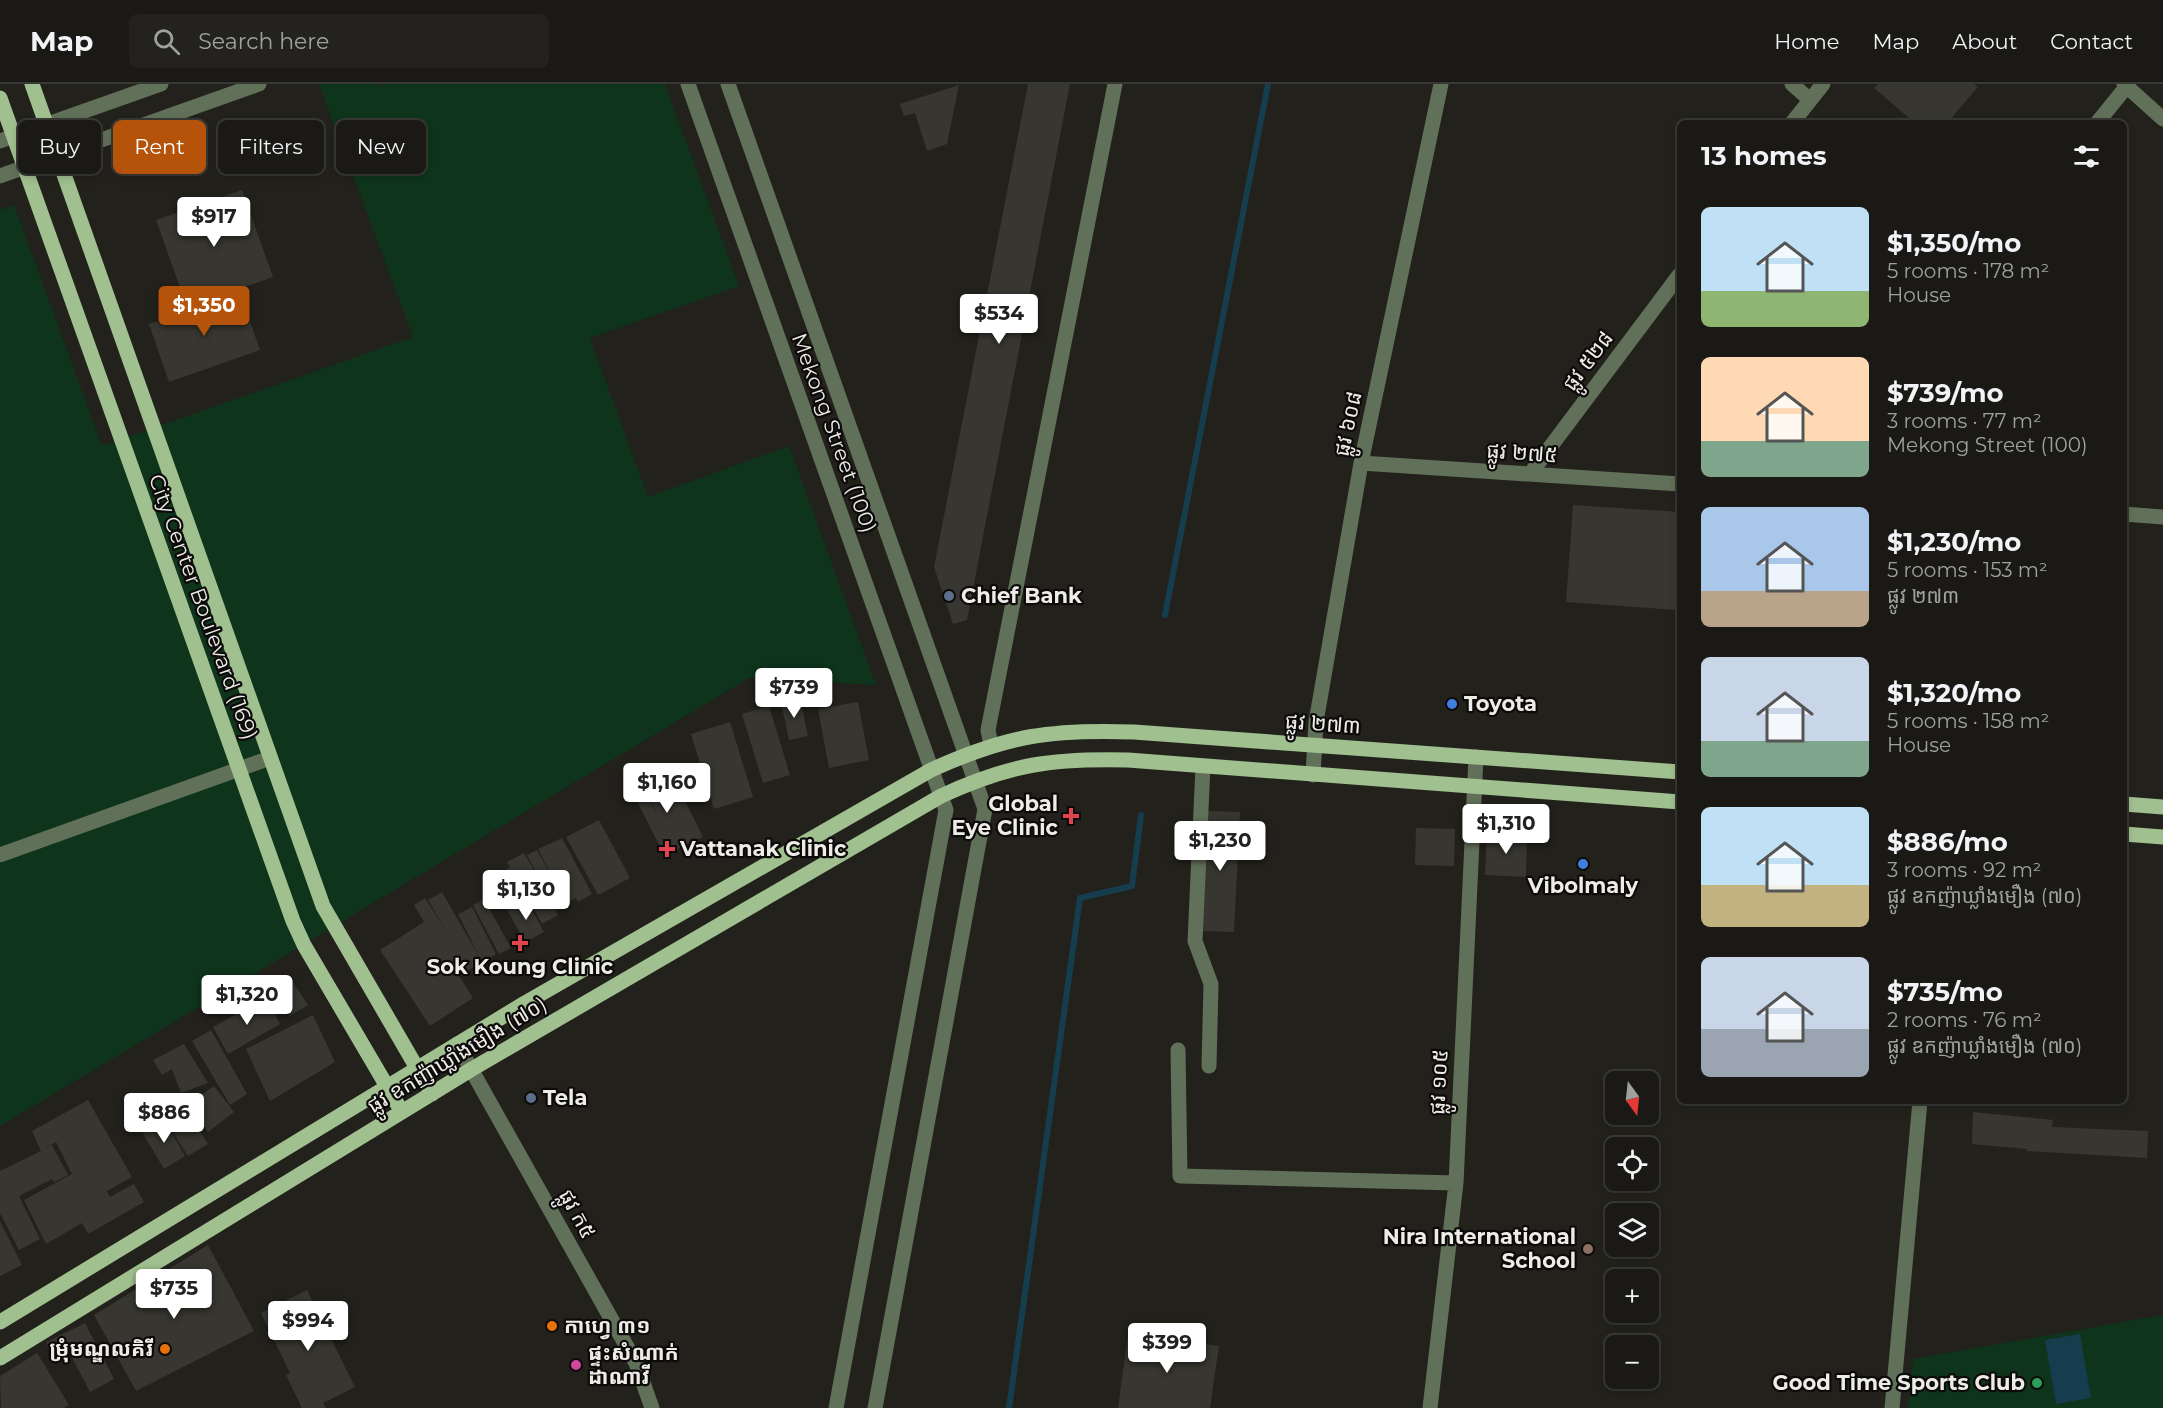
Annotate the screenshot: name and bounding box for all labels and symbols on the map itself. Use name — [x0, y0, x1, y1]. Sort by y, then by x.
pin: $917 — [178, 197, 250, 248]
pin: $1,350 — [155, 286, 253, 337]
pin: $534 — [963, 294, 1035, 345]
street label: ផ្លូវ ៥២៨ — [1557, 326, 1624, 400]
street label: Mekong Street (100) — [787, 330, 882, 536]
street label: ផ្លូវ ៦០៨ — [1328, 389, 1374, 460]
street label: ផ្លូវ ២៧៥ — [1485, 438, 1558, 475]
street label: City Center Boulevard (169) — [144, 471, 263, 743]
place label: Chief Bank — [961, 583, 1082, 608]
marker: Chief Bank — [942, 589, 956, 603]
pin: $739 — [758, 668, 830, 719]
place label: Toyota — [1464, 691, 1537, 716]
marker: Toyota — [1445, 697, 1459, 711]
street label: ផ្លូវ ២៧៣ — [1284, 708, 1362, 746]
pin: $1,160 — [618, 763, 716, 814]
place label: Global Eye Clinic — [951, 791, 1059, 840]
pin: $1,310 — [1457, 804, 1555, 855]
marker: Global Eye Clinic — [1062, 807, 1080, 825]
pin: $1,230 — [1171, 821, 1269, 872]
place label: Vattanak Clinic — [679, 836, 847, 861]
marker: Vattanak Clinic — [658, 840, 676, 858]
marker: Vibolmaly — [1576, 857, 1590, 871]
pin: $1,130 — [477, 870, 575, 921]
place label: Vibolmaly — [1527, 873, 1639, 898]
marker: Sok Koung Clinic — [511, 934, 529, 952]
place label: Sok Koung Clinic — [427, 954, 614, 979]
pin: $1,320 — [198, 975, 296, 1026]
street label: ផ្លូវ ឧកញ៉ាឃ្លាំងមឿង (៧០) — [362, 990, 555, 1124]
street label: ផ្លូវ ១០៥ — [1424, 1049, 1460, 1116]
north arrow — [1605, 1071, 1659, 1125]
place label: Tela — [543, 1085, 587, 1110]
marker: Tela — [524, 1091, 538, 1105]
pin: $886 — [128, 1093, 200, 1144]
street label: ផ្លូវ ក៥ — [547, 1185, 601, 1246]
place label: Nira International School — [1383, 1224, 1576, 1273]
marker: Nira International School — [1581, 1242, 1595, 1256]
pin: $735 — [138, 1269, 210, 1320]
pin: $994 — [272, 1301, 344, 1352]
place label: កាហ្វេ ៣១ — [564, 1313, 650, 1340]
marker: កាហ្វេ ៣១ — [545, 1319, 559, 1333]
pin: $399 — [1131, 1323, 1203, 1374]
place label: ម្រុំមណ្ឌលគិរី — [49, 1336, 154, 1363]
place label: ផ្ទះសំណាក់ ដាណាវី — [588, 1340, 679, 1389]
marker: ម្រុំមណ្ឌលគិរី — [158, 1342, 172, 1356]
marker: ផ្ទះសំណាក់ ដាណាវី — [569, 1358, 583, 1372]
place label: Good Time Sports Club — [1773, 1370, 2025, 1395]
marker: Good Time Sports Club — [2030, 1376, 2044, 1390]

